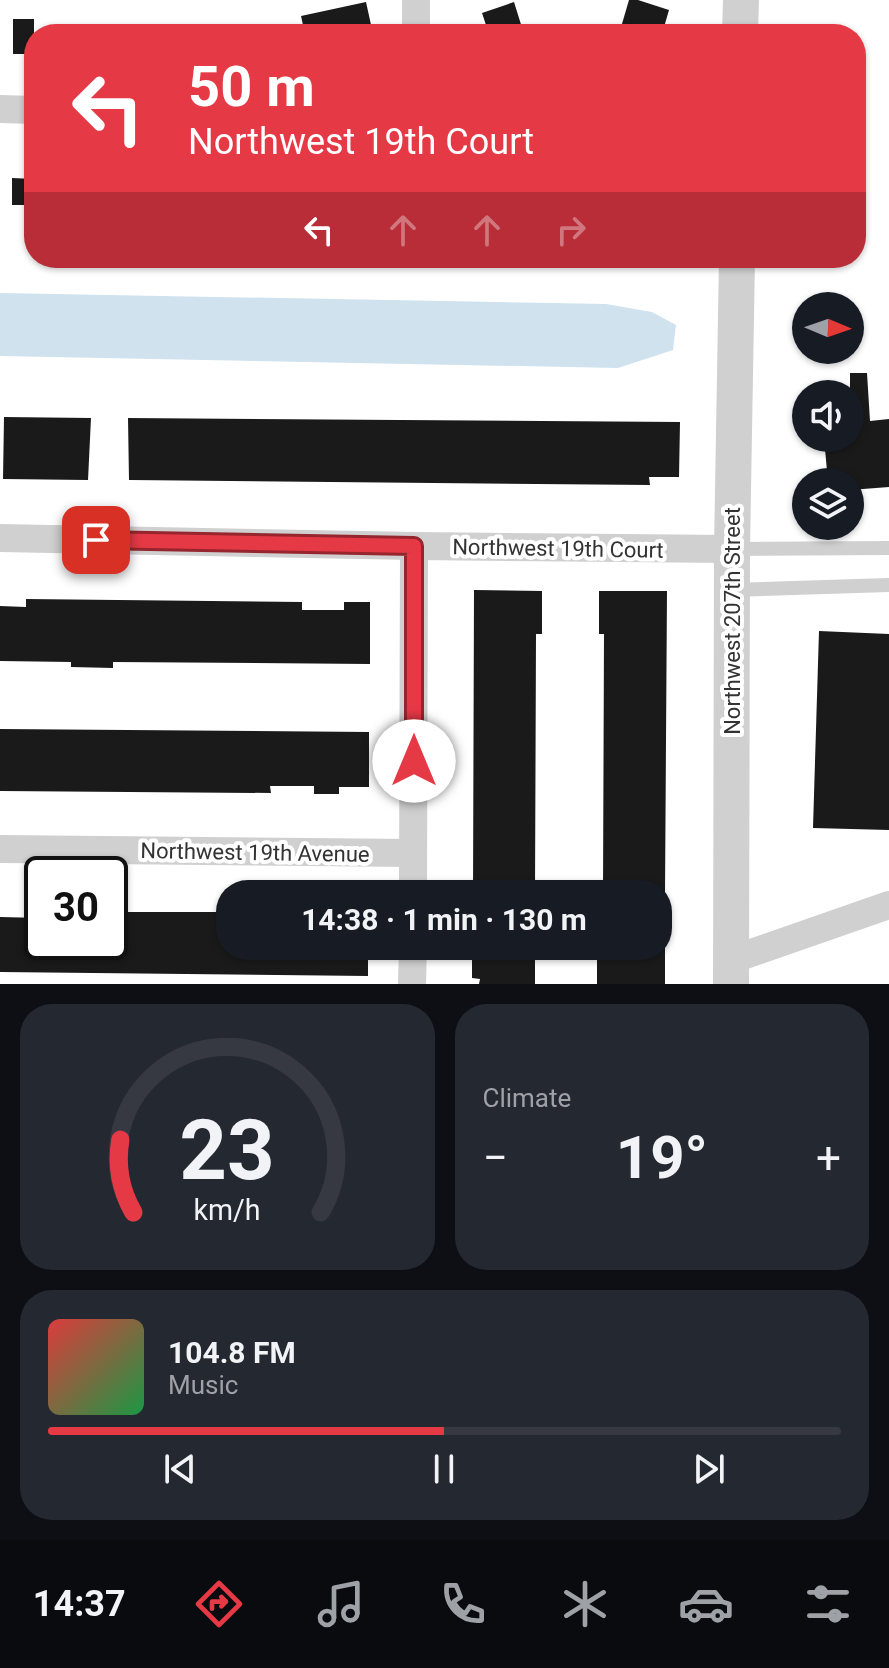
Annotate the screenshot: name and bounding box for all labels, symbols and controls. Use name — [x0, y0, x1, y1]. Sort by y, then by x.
text: 50 m — [188, 54, 315, 120]
icon: left — [56, 56, 160, 160]
text: Northwest 19th Court — [188, 121, 534, 163]
icon: left — [297, 208, 341, 252]
icon: ahead — [381, 208, 425, 252]
icon: ahead — [465, 208, 509, 252]
icon: right — [549, 208, 593, 252]
north arrow — [792, 292, 864, 364]
map controls — [792, 292, 864, 540]
button: sound — [792, 380, 864, 452]
button: layers — [792, 468, 864, 540]
pin — [62, 506, 130, 574]
street label: Northwest 207th Street — [720, 507, 745, 735]
icon: arrive — [74, 518, 118, 562]
street label: Northwest 19th Court — [452, 534, 664, 563]
position arrow — [372, 719, 456, 803]
street label: Northwest 19th Avenue — [140, 838, 370, 867]
speed limit sign: 30 — [24, 856, 128, 960]
text: 14:38 · 1 min · 130 m — [301, 902, 587, 937]
text: Climate — [483, 1083, 571, 1113]
text: 23 — [180, 1102, 275, 1199]
text: 19° — [616, 1122, 708, 1193]
text: − — [483, 1132, 508, 1184]
text: + — [816, 1132, 841, 1184]
text: km/h — [194, 1193, 261, 1227]
text: 104.8 FM — [168, 1335, 296, 1370]
text: Music — [168, 1370, 238, 1400]
icon: previous — [158, 1447, 202, 1491]
icon: pause — [422, 1447, 466, 1491]
icon: next — [687, 1447, 731, 1491]
icon: directions — [191, 1576, 247, 1632]
icon: music — [313, 1576, 369, 1632]
icon: phone — [435, 1576, 491, 1632]
icon: climate — [557, 1576, 613, 1632]
icon: car — [678, 1576, 734, 1632]
icon: filters — [800, 1576, 856, 1632]
text: 14:37 — [33, 1583, 126, 1625]

